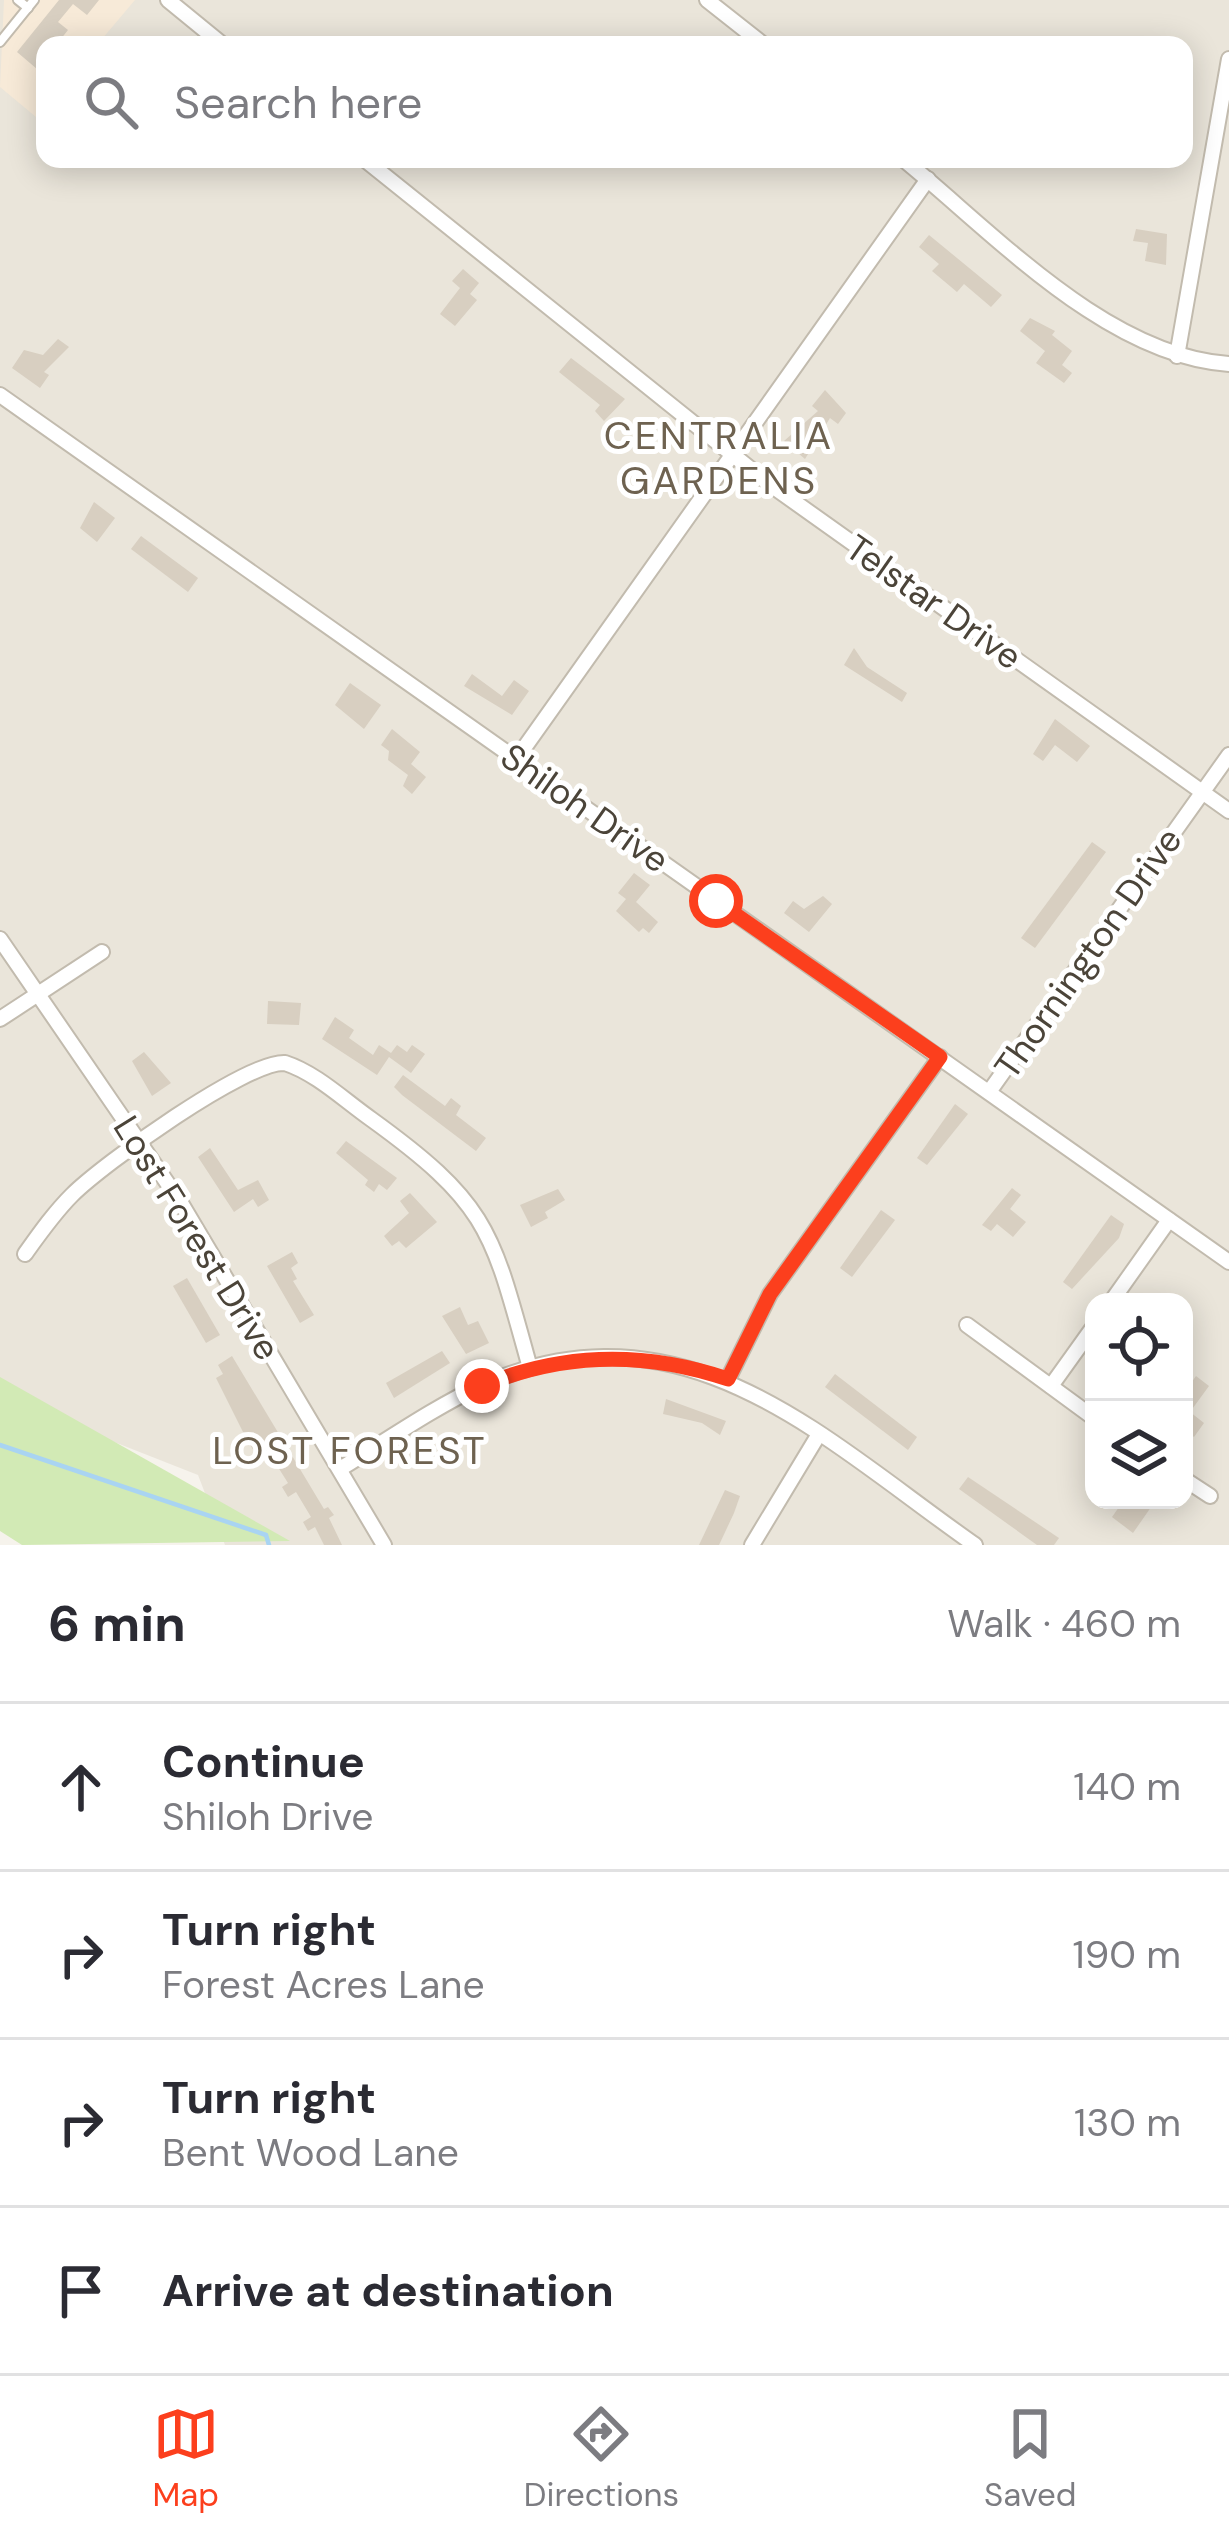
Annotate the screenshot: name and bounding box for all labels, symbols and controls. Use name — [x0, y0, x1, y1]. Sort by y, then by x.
search box — [36, 36, 1193, 168]
icon: search — [78, 69, 144, 135]
text: Search here — [174, 73, 422, 132]
district label: CENTRALIA GARDENS — [604, 410, 834, 506]
street label: Telstar Drive — [837, 524, 1031, 680]
street label: Shiloh Drive — [492, 733, 678, 883]
street label: Thornington Drive — [984, 818, 1192, 1088]
route start — [689, 874, 743, 928]
street label: Lost Forest Drive — [103, 1107, 291, 1369]
map controls — [1085, 1293, 1193, 1509]
button: locate — [1085, 1293, 1193, 1401]
route end — [455, 1359, 509, 1413]
button: layers — [1085, 1401, 1193, 1509]
district label: LOST FOREST — [212, 1425, 488, 1476]
text: 6 min — [48, 1590, 186, 1657]
text: Walk · 460 m — [947, 1598, 1181, 1649]
text: Continue — [162, 1732, 365, 1791]
icon: ahead — [48, 1754, 114, 1820]
text: 140 m — [1073, 1761, 1181, 1812]
text: Shiloh Drive — [162, 1791, 373, 1842]
text: Turn right — [162, 1900, 376, 1959]
icon: right — [48, 1922, 114, 1988]
text: 190 m — [1073, 1929, 1181, 1980]
text: Forest Acres Lane — [162, 1959, 485, 2010]
text: Turn right — [162, 2068, 376, 2127]
icon: right — [48, 2090, 114, 2156]
text: 130 m — [1074, 2097, 1181, 2148]
text: Bent Wood Lane — [162, 2127, 459, 2178]
icon: arrive — [48, 2258, 114, 2324]
text: Arrive at destination — [162, 2261, 614, 2320]
tab: Map — [152, 2401, 219, 2516]
tab: Directions — [524, 2401, 679, 2516]
tab: Saved — [984, 2401, 1077, 2516]

